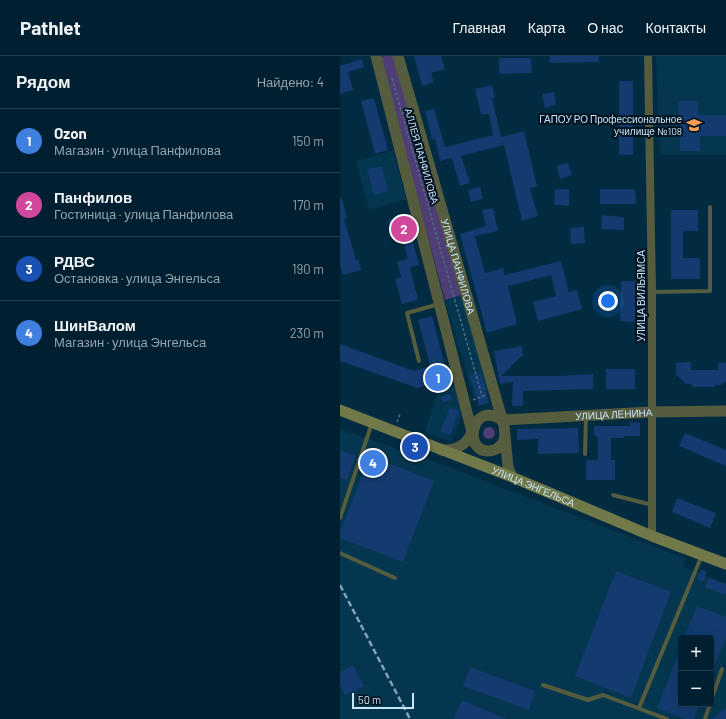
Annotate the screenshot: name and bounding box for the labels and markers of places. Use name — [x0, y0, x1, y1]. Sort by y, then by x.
place label: ГАПОУ РО Профессиональное училище №108 — [539, 113, 682, 137]
school or university icon: ГАПОУ РО Профессиональное училище №108 — [685, 116, 703, 134]
pin: 2 — [391, 214, 417, 244]
pin: 1 — [425, 363, 451, 393]
pin: 3 — [402, 432, 428, 462]
pin: 4 — [360, 448, 386, 478]

